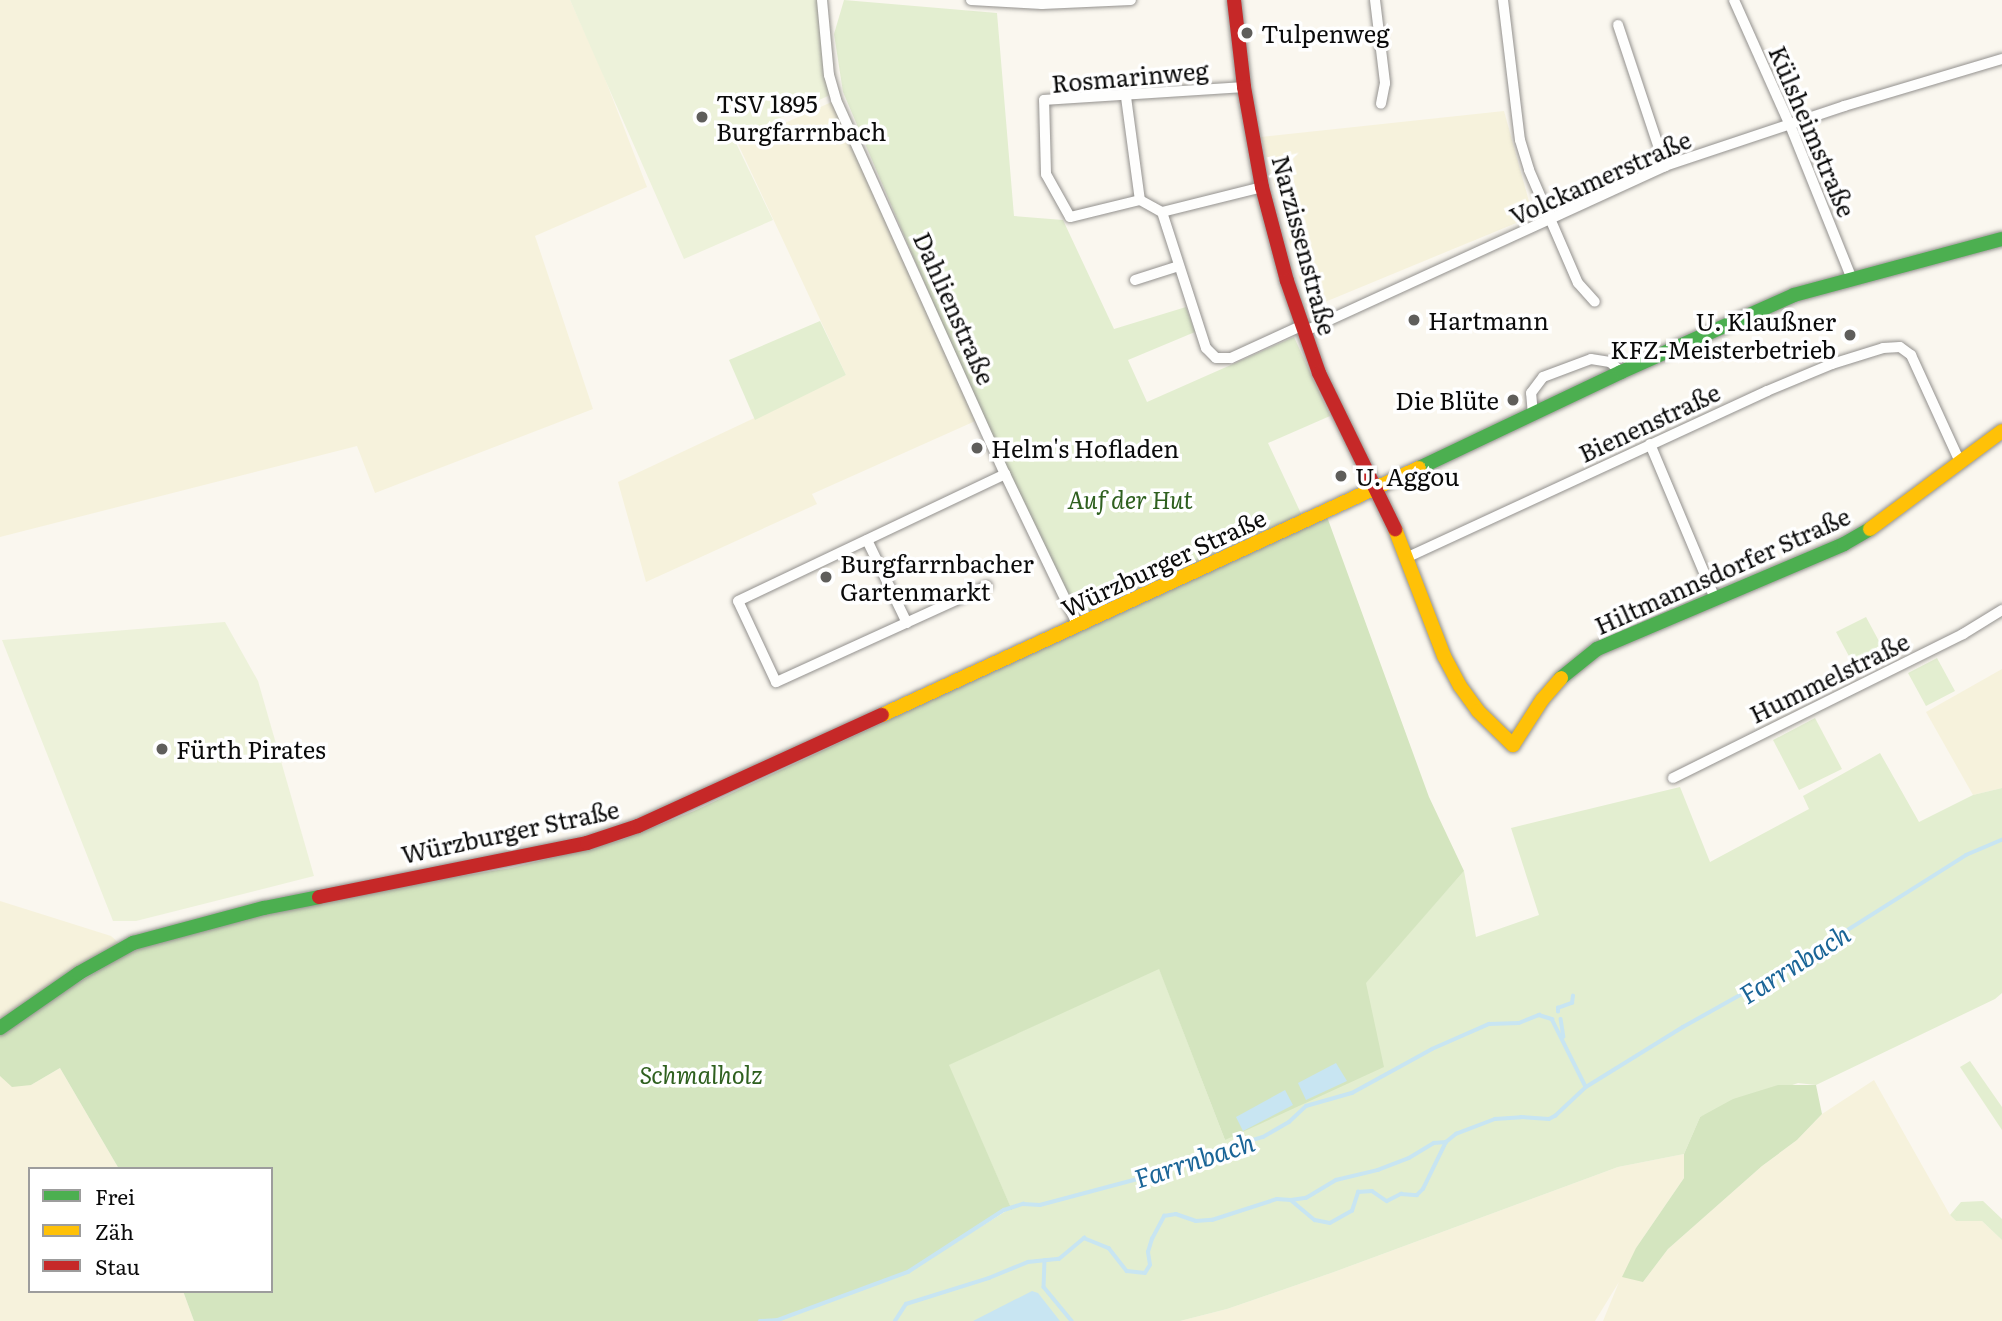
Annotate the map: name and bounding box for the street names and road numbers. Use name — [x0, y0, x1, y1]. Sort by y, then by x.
street label: Külsheimstraße — [1764, 41, 1862, 221]
street label: Rosmarinweg — [1050, 55, 1210, 97]
street label: Volckamerstraße — [1505, 124, 1695, 230]
street label: Narzissenstraße — [1267, 152, 1343, 338]
street label: Dahlienstraße — [909, 227, 1001, 389]
street label: Bienenstraße — [1574, 377, 1724, 467]
street label: Hiltmannsdorfer Straße — [1590, 501, 1854, 639]
street label: Würzburger Straße — [1056, 502, 1270, 622]
street label: Hummelstraße — [1745, 626, 1913, 728]
street label: Würzburger Straße — [398, 794, 622, 868]

